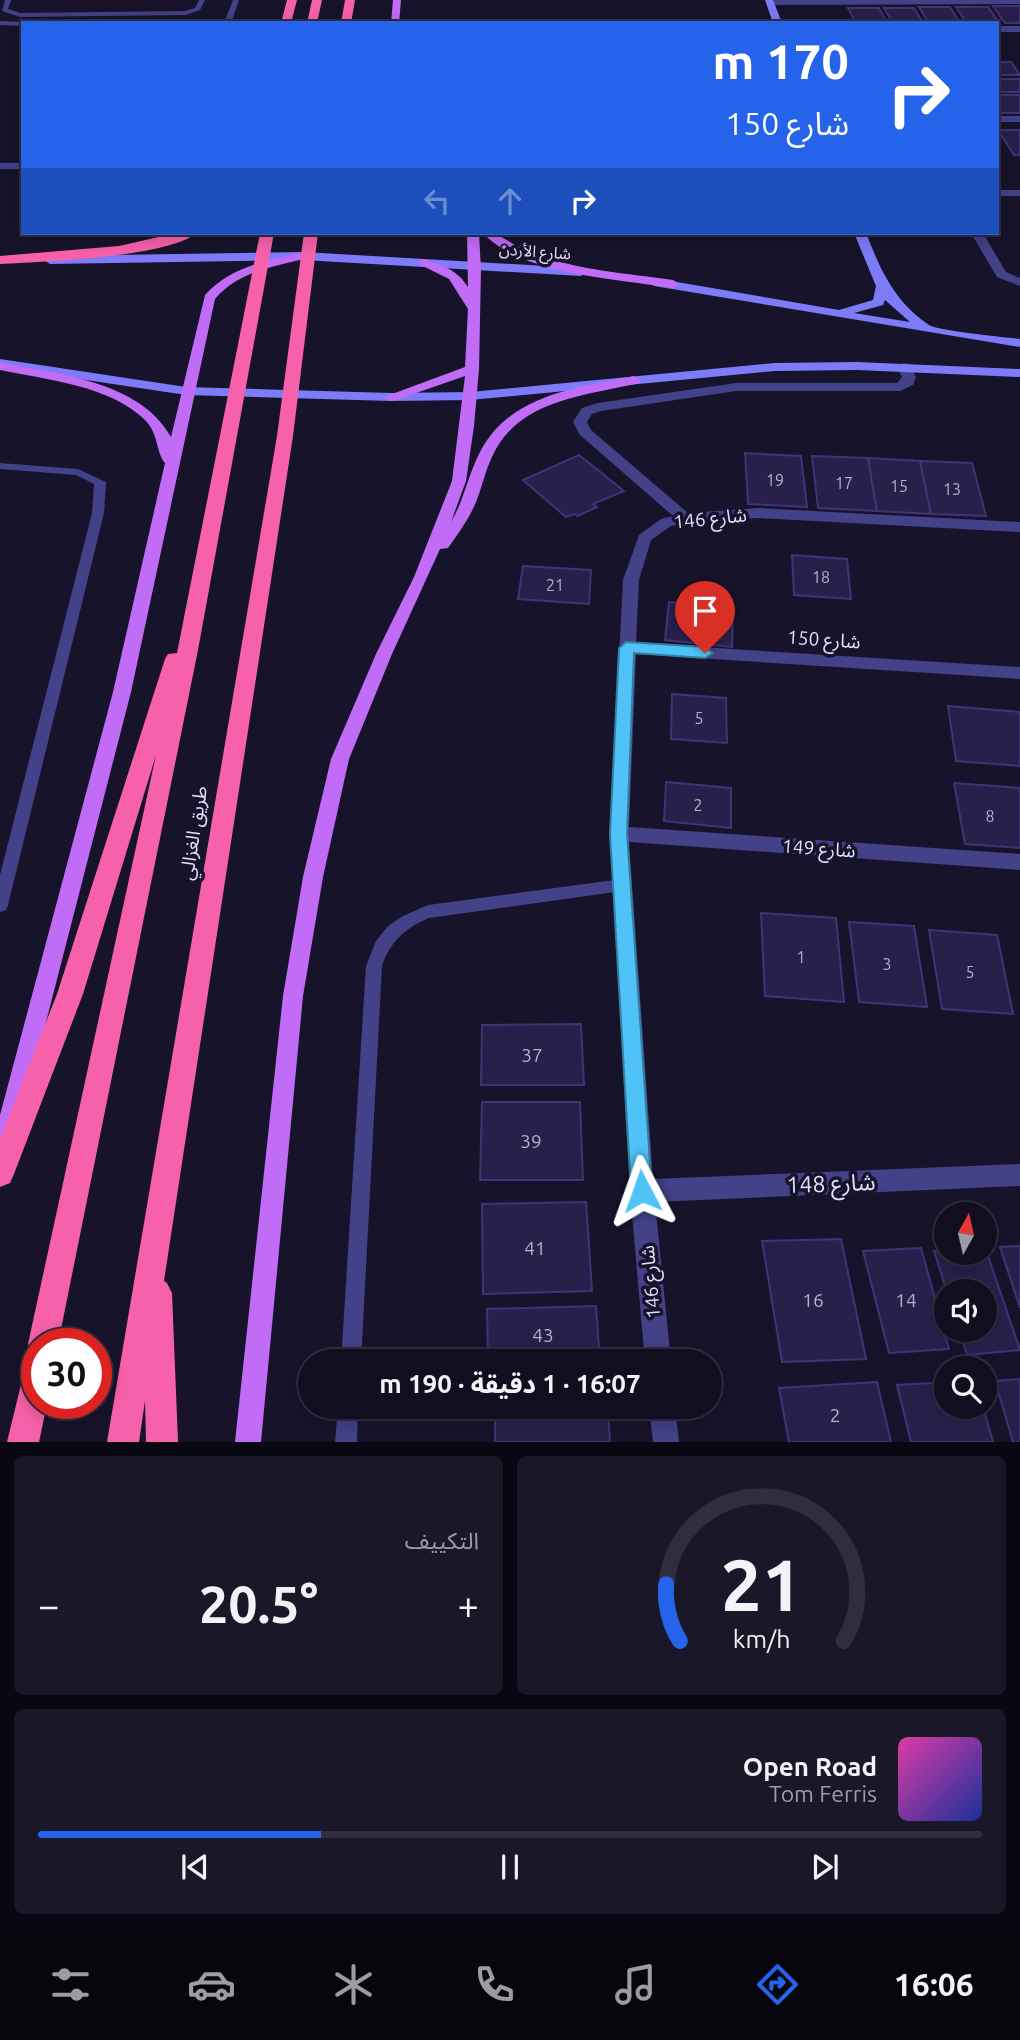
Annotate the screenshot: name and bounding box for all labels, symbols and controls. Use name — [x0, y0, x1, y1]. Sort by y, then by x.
text: 170 m — [712, 33, 849, 88]
icon: right — [873, 49, 964, 140]
text: شارع 150 — [725, 105, 849, 141]
icon: left — [418, 182, 456, 220]
icon: ahead — [491, 182, 529, 220]
icon: right — [564, 182, 602, 220]
street label: شارع الأردن — [498, 240, 572, 266]
house number: 19 — [766, 471, 784, 489]
house number: 17 — [835, 474, 853, 492]
house number: 15 — [890, 477, 908, 495]
house number: 13 — [943, 480, 961, 498]
street label: شارع 146 — [672, 503, 748, 536]
house number: 18 — [812, 568, 830, 586]
house number: 21 — [546, 576, 564, 594]
pin — [675, 581, 735, 653]
icon: arrive — [686, 592, 724, 630]
street label: شارع 150 — [786, 625, 861, 656]
house number: 5 — [694, 709, 704, 727]
street label: طريق الغزالي — [175, 784, 216, 882]
house number: 2 — [693, 796, 703, 814]
house number: 8 — [985, 807, 995, 825]
street label: شارع 149 — [781, 834, 856, 865]
house number: 1 — [796, 948, 806, 966]
house number: 3 — [882, 955, 892, 973]
house number: 5 — [965, 963, 975, 981]
house number: 37 — [521, 1044, 543, 1066]
house number: 39 — [520, 1130, 542, 1152]
position arrow — [605, 1154, 679, 1228]
street label: شارع 148 — [786, 1169, 876, 1202]
north arrow — [934, 1202, 998, 1265]
map controls — [934, 1202, 997, 1419]
house number: 41 — [524, 1237, 546, 1259]
street label: شارع 146 — [636, 1244, 667, 1320]
button: sound — [934, 1279, 997, 1342]
house number: 16 — [802, 1289, 824, 1311]
house number: 14 — [895, 1289, 917, 1311]
house number: 43 — [532, 1324, 554, 1346]
speed limit sign: 30 — [21, 1328, 112, 1419]
button: search — [934, 1356, 997, 1419]
text: 16:07 · 1 دقيقة · 190 m — [379, 1369, 641, 1398]
house number: 2 — [830, 1404, 840, 1426]
text: التكييف — [405, 1528, 479, 1553]
text: 21 — [720, 1544, 803, 1626]
text: 20.5° — [199, 1575, 318, 1633]
text: − — [38, 1584, 59, 1626]
text: + — [458, 1584, 479, 1626]
text: km/h — [733, 1625, 790, 1653]
text: Open Road — [743, 1752, 877, 1781]
text: Tom Ferris — [769, 1781, 877, 1806]
icon: previous — [176, 1848, 214, 1886]
icon: pause — [491, 1848, 529, 1886]
icon: next — [806, 1848, 844, 1886]
icon: filters — [46, 1960, 95, 2009]
icon: car — [187, 1960, 236, 2009]
icon: climate — [329, 1960, 378, 2009]
icon: phone — [470, 1960, 519, 2009]
icon: music — [611, 1960, 660, 2009]
icon: directions — [753, 1960, 802, 2009]
text: 16:06 — [894, 1966, 974, 2002]

